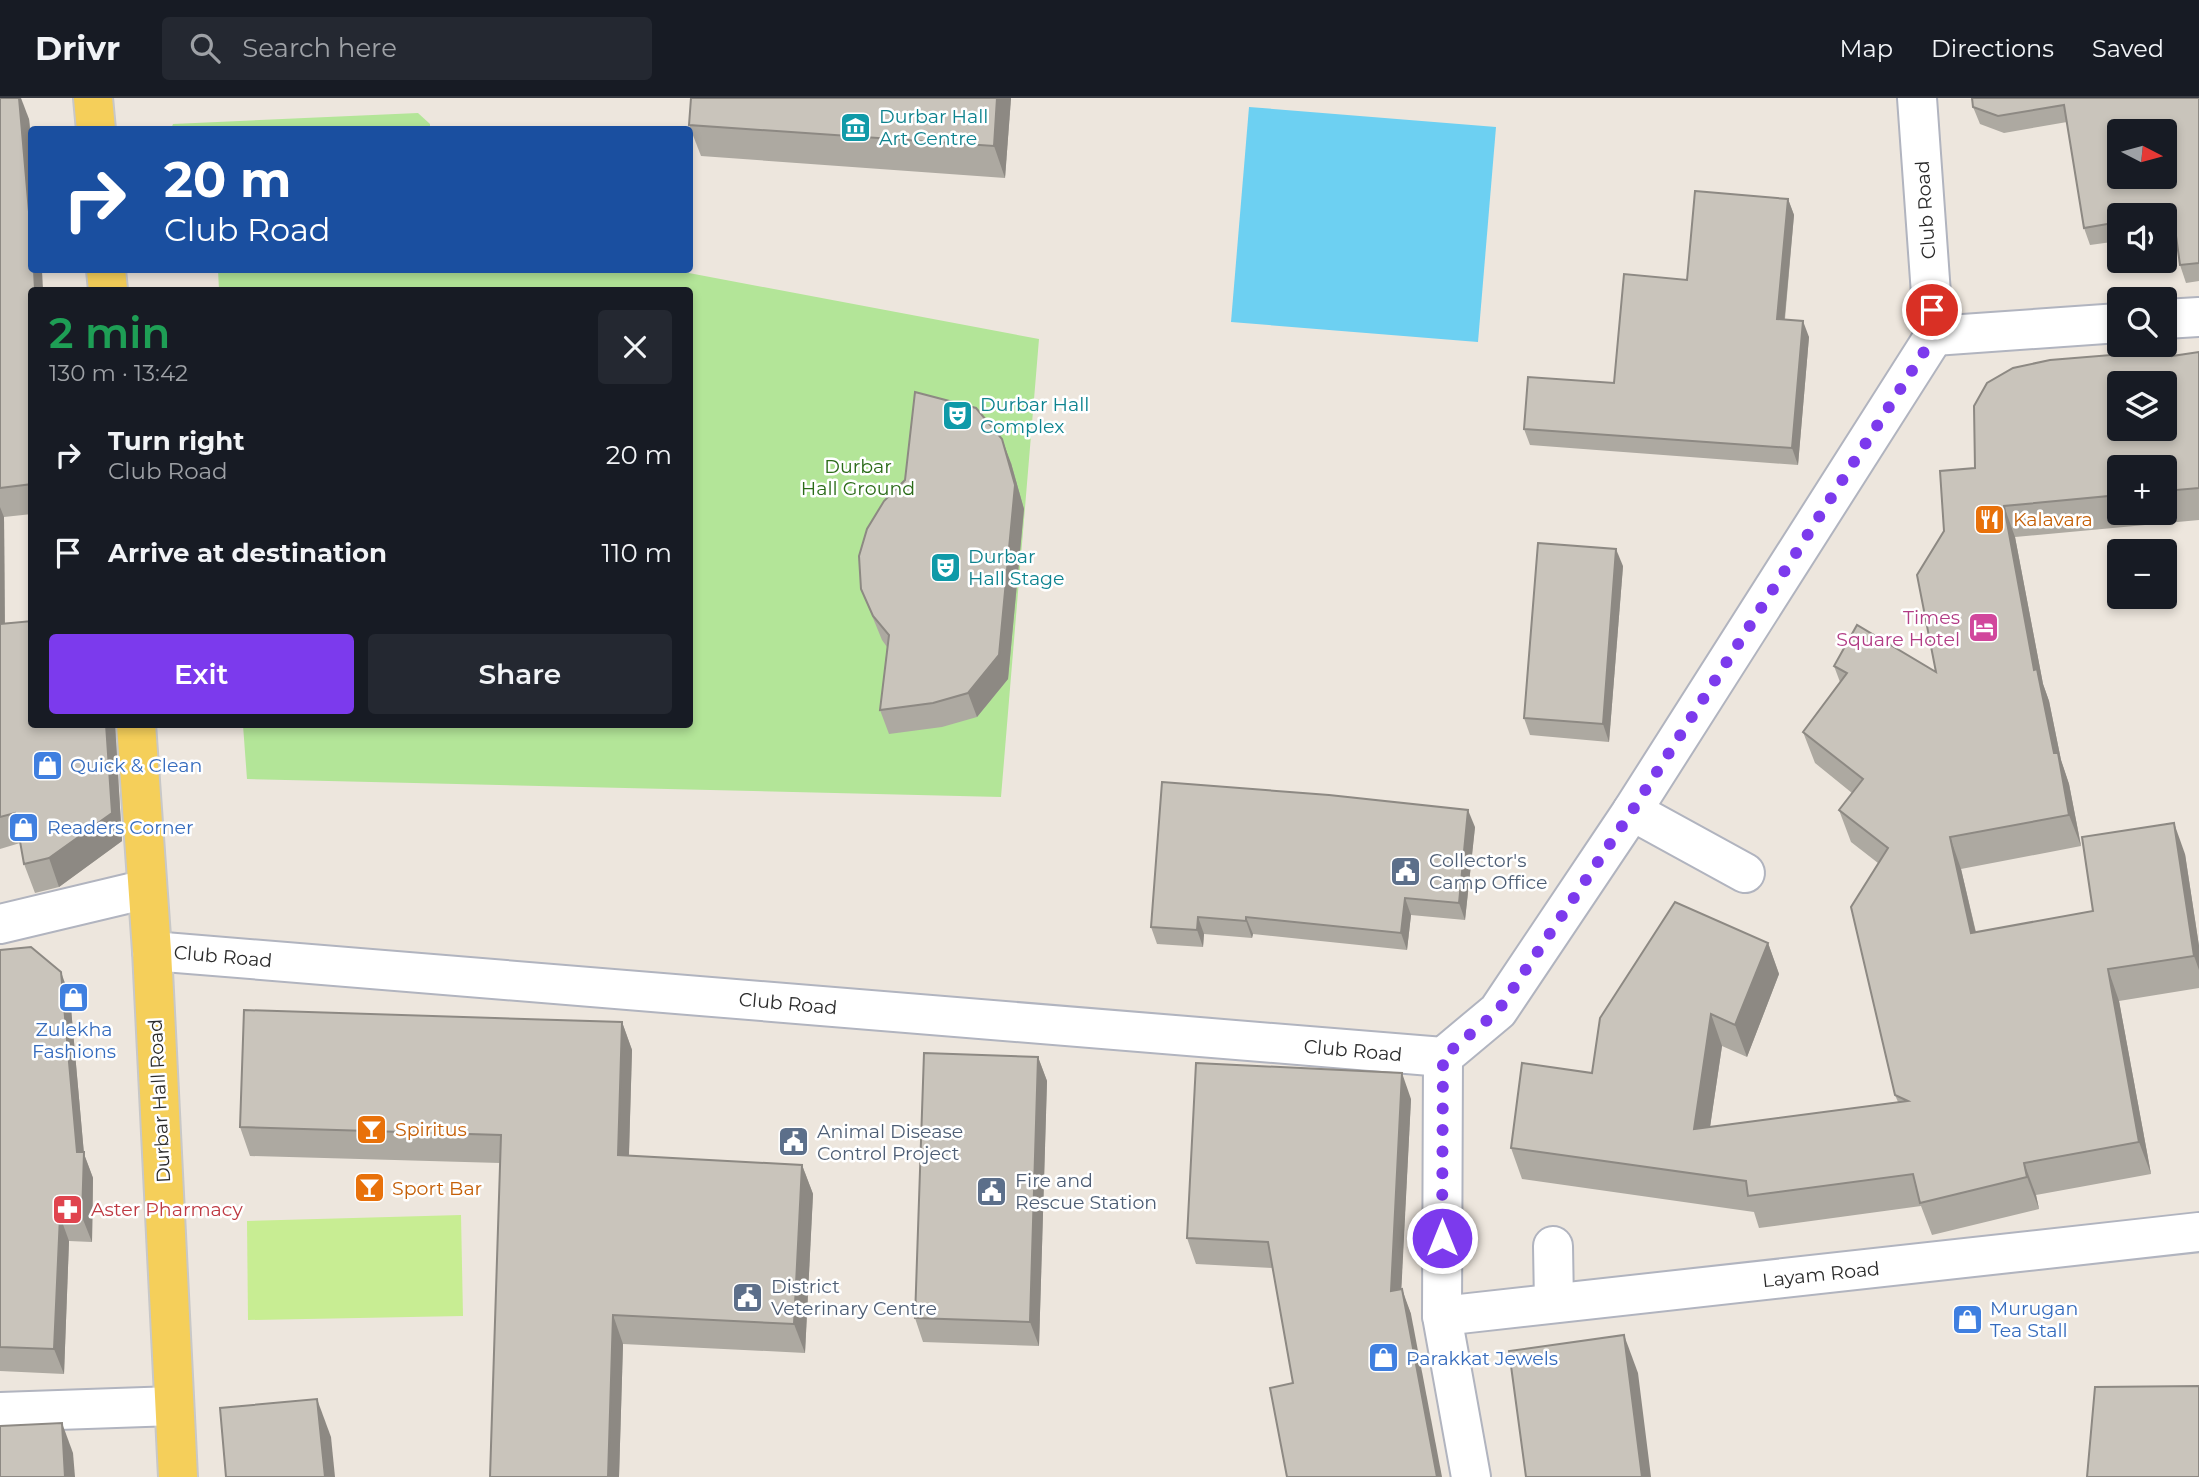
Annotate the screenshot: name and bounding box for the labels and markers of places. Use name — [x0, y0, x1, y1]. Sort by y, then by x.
place label: Durbar Hall Art Centre — [879, 105, 988, 150]
museum icon: Durbar Hall Art Centre — [839, 110, 873, 144]
pin — [1902, 280, 1962, 340]
place label: Durbar Hall Complex — [980, 393, 1089, 438]
theatre icon: Durbar Hall Complex — [940, 398, 974, 432]
restaurant icon: Kalavara — [1973, 502, 2007, 536]
place label: Kalavara — [2013, 508, 2093, 531]
place label: Durbar Hall Stage — [968, 545, 1065, 590]
theatre icon: Durbar Hall Stage — [928, 550, 962, 584]
place label: Times Square Hotel — [1836, 606, 1960, 651]
hotel icon: Times Square Hotel — [1966, 611, 2000, 645]
shop icon: Quick & Clean — [30, 748, 64, 782]
place label: Quick & Clean — [70, 754, 202, 777]
shop icon: Readers Corner — [7, 810, 41, 844]
place label: Readers Corner — [47, 816, 194, 839]
place label: Collector's Camp Office — [1429, 849, 1548, 894]
public building icon: Collector's Camp Office — [1389, 854, 1423, 888]
shop icon: Zulekha Fashions — [57, 981, 91, 1015]
place label: Zulekha Fashions — [32, 1018, 116, 1063]
bar icon: Spiritus — [355, 1112, 389, 1146]
place label: Spiritus — [395, 1118, 467, 1141]
place label: Animal Disease Control Project — [817, 1120, 963, 1165]
public building icon: Animal Disease Control Project — [777, 1125, 811, 1159]
place label: Fire and Rescue Station — [1015, 1169, 1157, 1214]
bar icon: Sport Bar — [352, 1171, 386, 1205]
public building icon: Fire and Rescue Station — [975, 1174, 1009, 1208]
place label: Sport Bar — [392, 1177, 482, 1200]
pharmacy icon: Aster Pharmacy — [51, 1192, 85, 1226]
place label: Aster Pharmacy — [91, 1198, 243, 1221]
place label: District Veterinary Centre — [771, 1275, 937, 1320]
public building icon: District Veterinary Centre — [731, 1280, 765, 1314]
place label: Murugan Tea Stall — [1990, 1297, 2078, 1342]
shop icon: Murugan Tea Stall — [1950, 1302, 1984, 1336]
shop icon: Parakkat Jewels — [1366, 1341, 1400, 1375]
place label: Parakkat Jewels — [1406, 1347, 1558, 1370]

